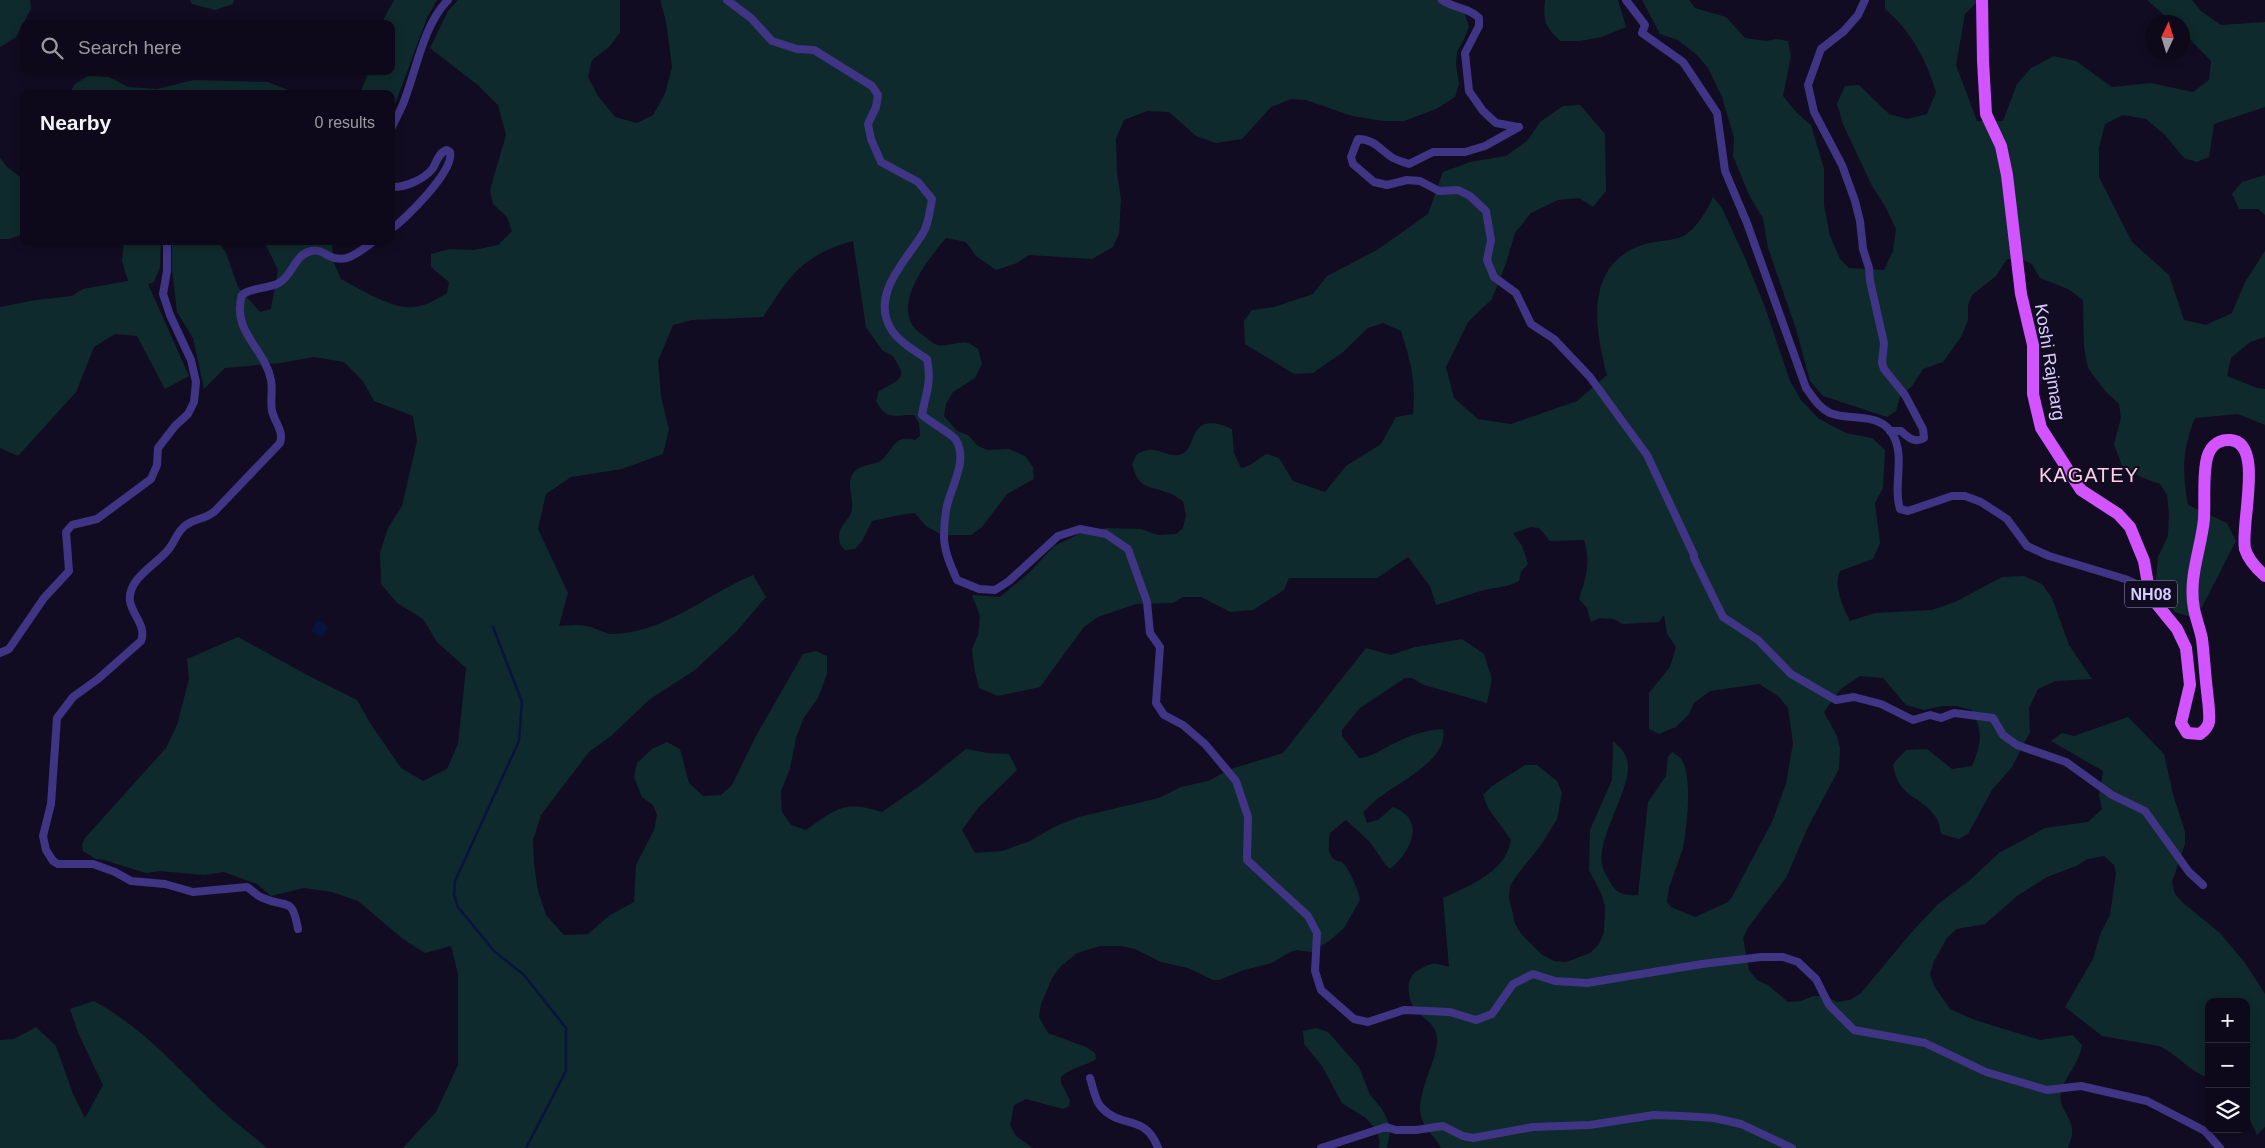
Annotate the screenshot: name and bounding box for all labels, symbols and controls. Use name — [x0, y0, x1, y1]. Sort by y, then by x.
north arrow — [2145, 15, 2190, 60]
search box — [20, 20, 395, 75]
icon: search — [38, 34, 66, 62]
text: Search here — [78, 37, 182, 58]
text: Nearby — [40, 111, 111, 134]
text: 0 results — [315, 114, 375, 131]
street label: Koshi Rajmarg — [2031, 302, 2069, 422]
district label: KAGATEY — [2039, 464, 2139, 486]
road number: NH08 — [2125, 580, 2177, 608]
map controls — [2205, 998, 2250, 1133]
button: + — [2205, 998, 2250, 1043]
button: − — [2205, 1043, 2250, 1088]
button: layers — [2205, 1088, 2250, 1133]

